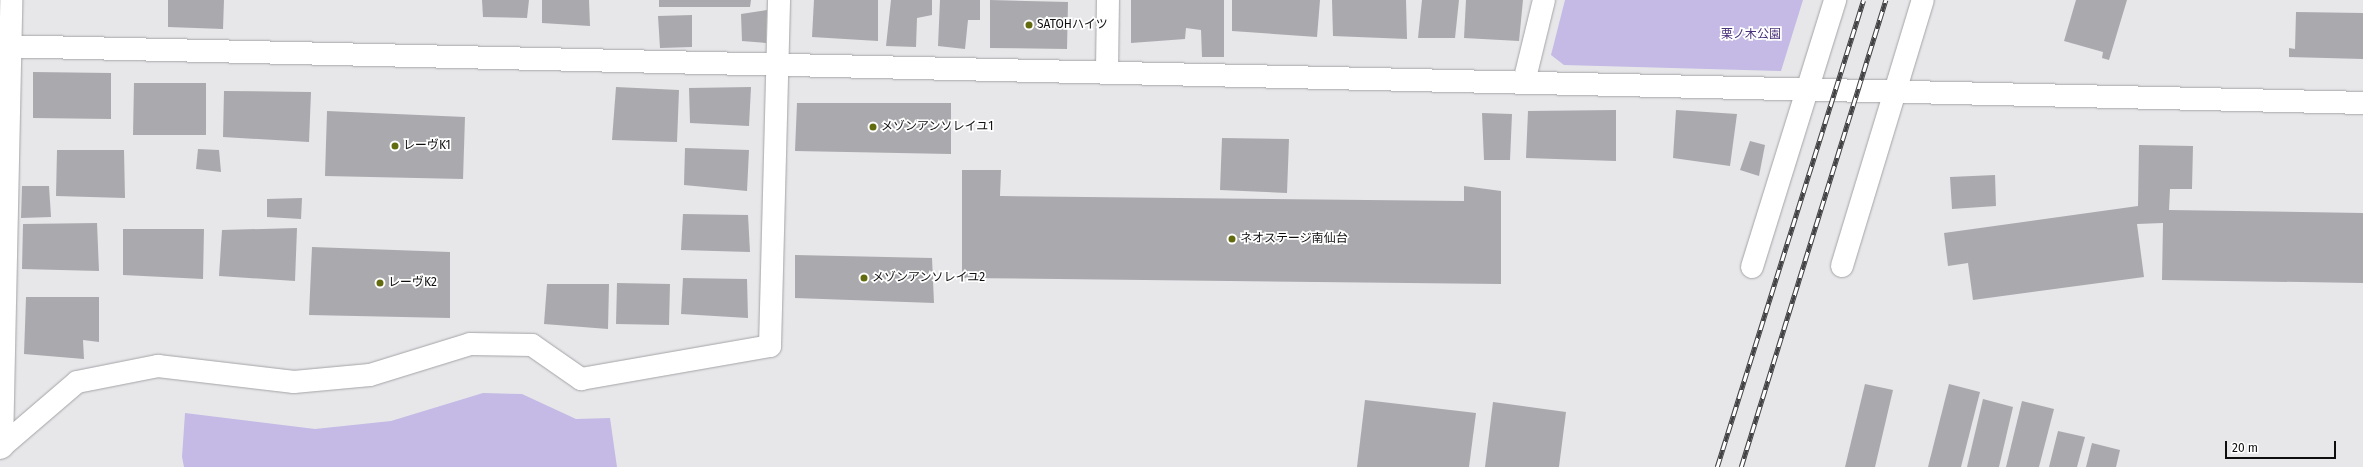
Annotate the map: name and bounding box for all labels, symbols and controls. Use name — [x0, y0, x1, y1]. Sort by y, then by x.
place label: SATOHハイツ — [1037, 18, 1108, 32]
marker: SATOHハイツ — [1024, 20, 1034, 30]
park label: 栗ノ木公園 — [1721, 28, 1781, 42]
place label: メゾンアンソレイユ1 — [881, 120, 994, 134]
marker: メゾンアンソレイユ1 — [868, 122, 878, 132]
place label: レーヴK1 — [403, 139, 451, 153]
marker: レーヴK1 — [390, 141, 400, 151]
place label: ネオステージ南仙台 — [1240, 232, 1348, 246]
marker: ネオステージ南仙台 — [1227, 234, 1237, 244]
place label: メゾンアンソレイユ2 — [872, 271, 986, 285]
marker: メゾンアンソレイユ2 — [859, 273, 869, 283]
place label: レーヴK2 — [388, 276, 437, 290]
marker: レーヴK2 — [375, 278, 385, 288]
scale bar — [2227, 433, 2338, 459]
text: 20 m — [2232, 441, 2258, 455]

